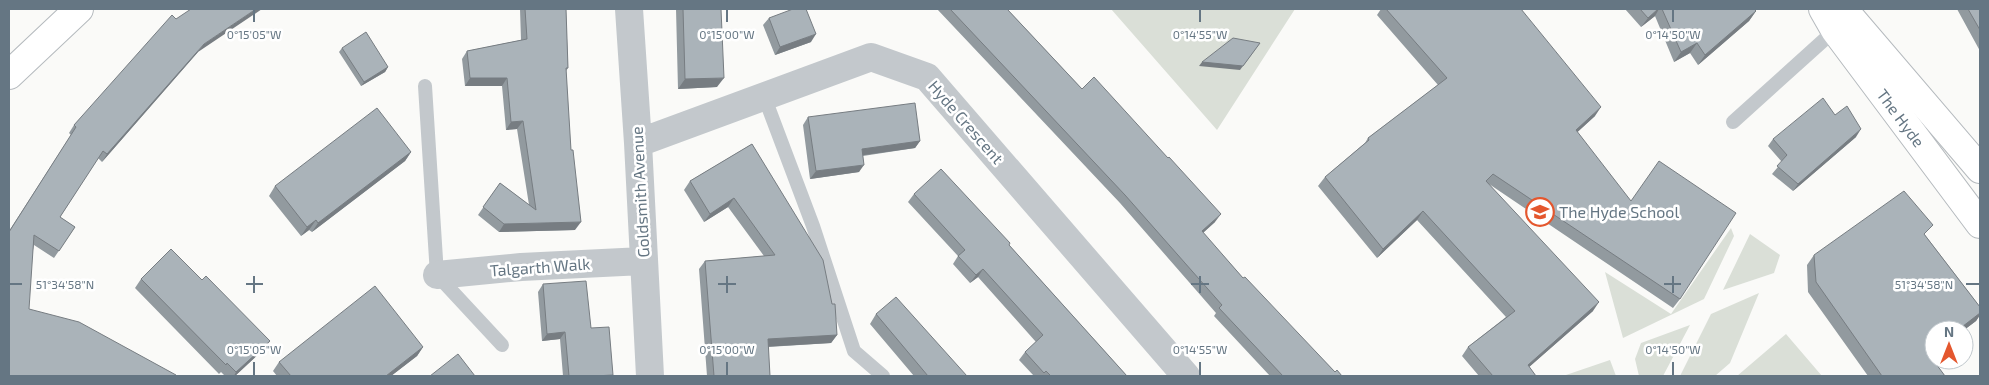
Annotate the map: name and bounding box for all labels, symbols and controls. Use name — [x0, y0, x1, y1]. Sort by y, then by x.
text: 0°15'05"W — [227, 27, 281, 41]
text: 0°15'00"W — [699, 27, 755, 41]
text: 0°14'55"W — [1173, 27, 1227, 41]
text: 0°14'50"W — [1645, 27, 1701, 41]
street label: Hyde Crescent — [925, 76, 1008, 167]
street label: The Hyde — [1873, 85, 1929, 150]
street label: Goldsmith Avenue — [627, 126, 652, 258]
school or university icon: The Hyde School — [1525, 197, 1555, 227]
place label: The Hyde School — [1559, 202, 1679, 221]
street label: Talgarth Walk — [489, 254, 591, 279]
text: 51°34'58"N — [36, 277, 94, 291]
text: 51°34'58"N — [1895, 277, 1953, 291]
north arrow — [1924, 320, 1974, 370]
text: N — [1944, 323, 1954, 340]
text: 0°15'05"W — [227, 342, 281, 356]
text: 0°15'00"W — [699, 342, 755, 356]
text: 0°14'55"W — [1173, 342, 1227, 356]
text: 0°14'50"W — [1645, 342, 1701, 356]

